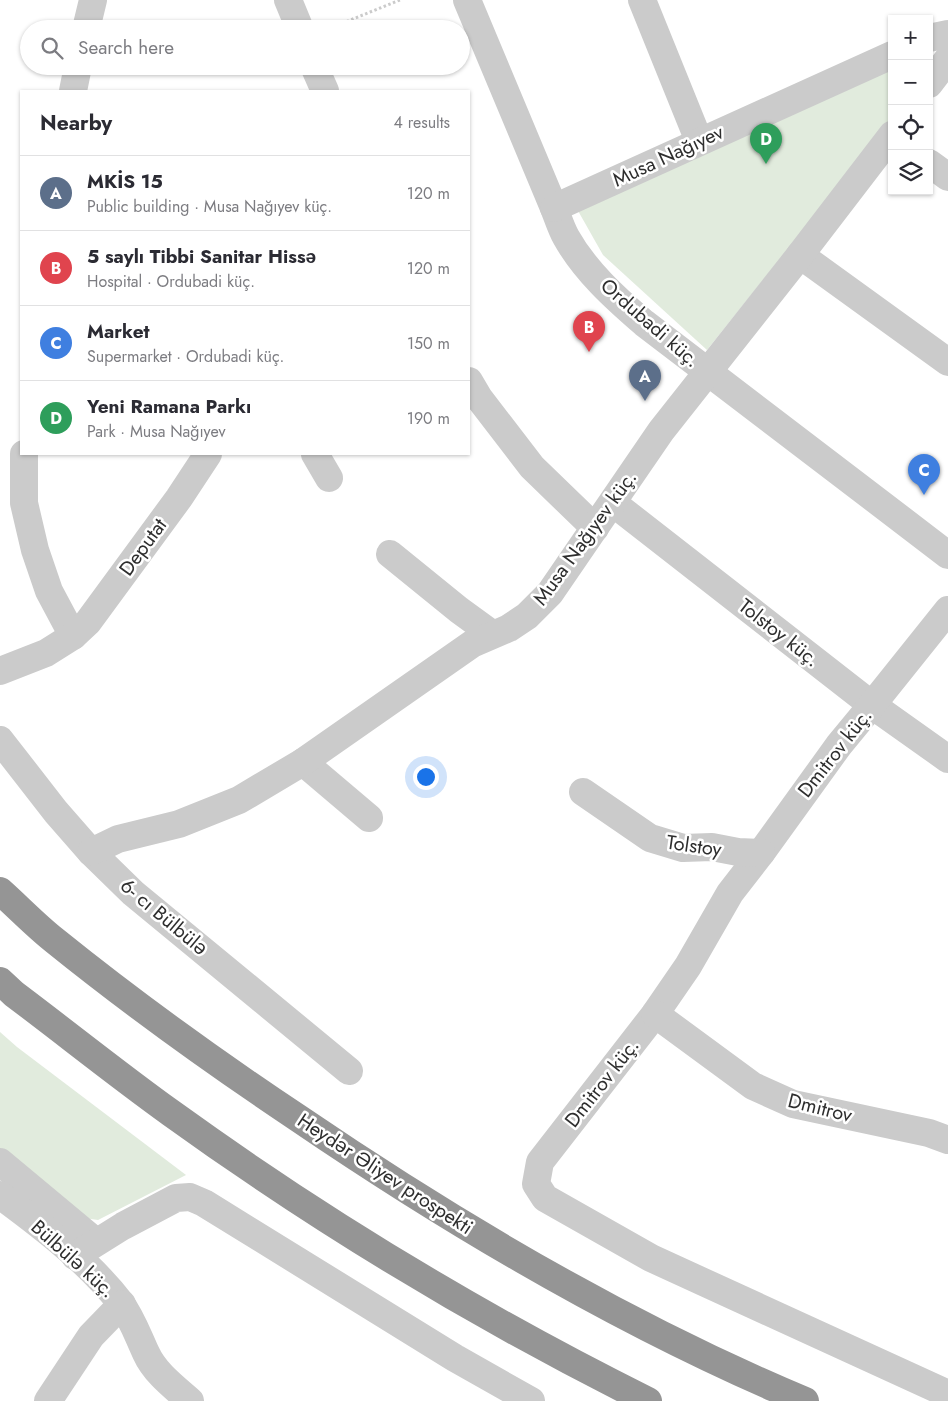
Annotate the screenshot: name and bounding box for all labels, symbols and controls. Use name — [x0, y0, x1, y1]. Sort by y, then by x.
map controls — [888, 15, 933, 195]
button: + — [888, 15, 933, 60]
search box — [20, 20, 470, 75]
icon: search — [38, 34, 66, 62]
text: Search here — [78, 34, 174, 61]
button: − — [888, 60, 933, 105]
button: locate — [888, 105, 933, 150]
text: Nearby — [40, 108, 112, 138]
text: 4 results — [394, 111, 450, 134]
street label: Musa Nağıyev — [608, 118, 728, 194]
pin: D — [750, 123, 782, 164]
button: layers — [888, 150, 933, 195]
text: MKİS 15 — [87, 168, 163, 195]
text: A — [50, 182, 62, 205]
text: 120 m — [407, 182, 450, 205]
text: Public building · Musa Nağıyev küç. — [87, 195, 332, 218]
text: 5 saylı Tibbi Sanitar Hissə — [87, 243, 316, 270]
text: B — [51, 257, 61, 280]
text: 120 m — [407, 257, 450, 280]
text: Hospital · Ordubadi küç. — [87, 270, 255, 293]
street label: Ordubadi küç. — [594, 272, 706, 374]
pin: B — [573, 311, 605, 352]
text: Market — [87, 318, 150, 345]
text: C — [50, 332, 62, 355]
text: 150 m — [407, 332, 450, 355]
text: Supermarket · Ordubadi küç. — [87, 345, 284, 368]
pin: A — [629, 360, 661, 401]
text: Yeni Ramana Parkı — [87, 393, 251, 420]
text: D — [50, 407, 62, 430]
text: 190 m — [407, 407, 450, 430]
text: Park · Musa Nağıyev — [87, 420, 225, 443]
pin: C — [908, 454, 940, 495]
street label: Musa Nağıyev küç. — [526, 465, 644, 611]
street label: Deputat — [112, 512, 174, 582]
street label: Tolstoy küç. — [732, 592, 826, 674]
street label: Dmitrov küç. — [791, 702, 879, 804]
your location — [413, 764, 439, 790]
street label: Tolstoy — [665, 828, 723, 864]
street label: 6- cı Bülbülə — [114, 872, 214, 962]
street label: Dmitrov küç. — [558, 1032, 646, 1134]
street label: Dmitrov — [785, 1086, 855, 1130]
street label: Heydər Əliyev prospekti — [292, 1106, 478, 1242]
street label: Bülbülə küç. — [24, 1213, 122, 1305]

